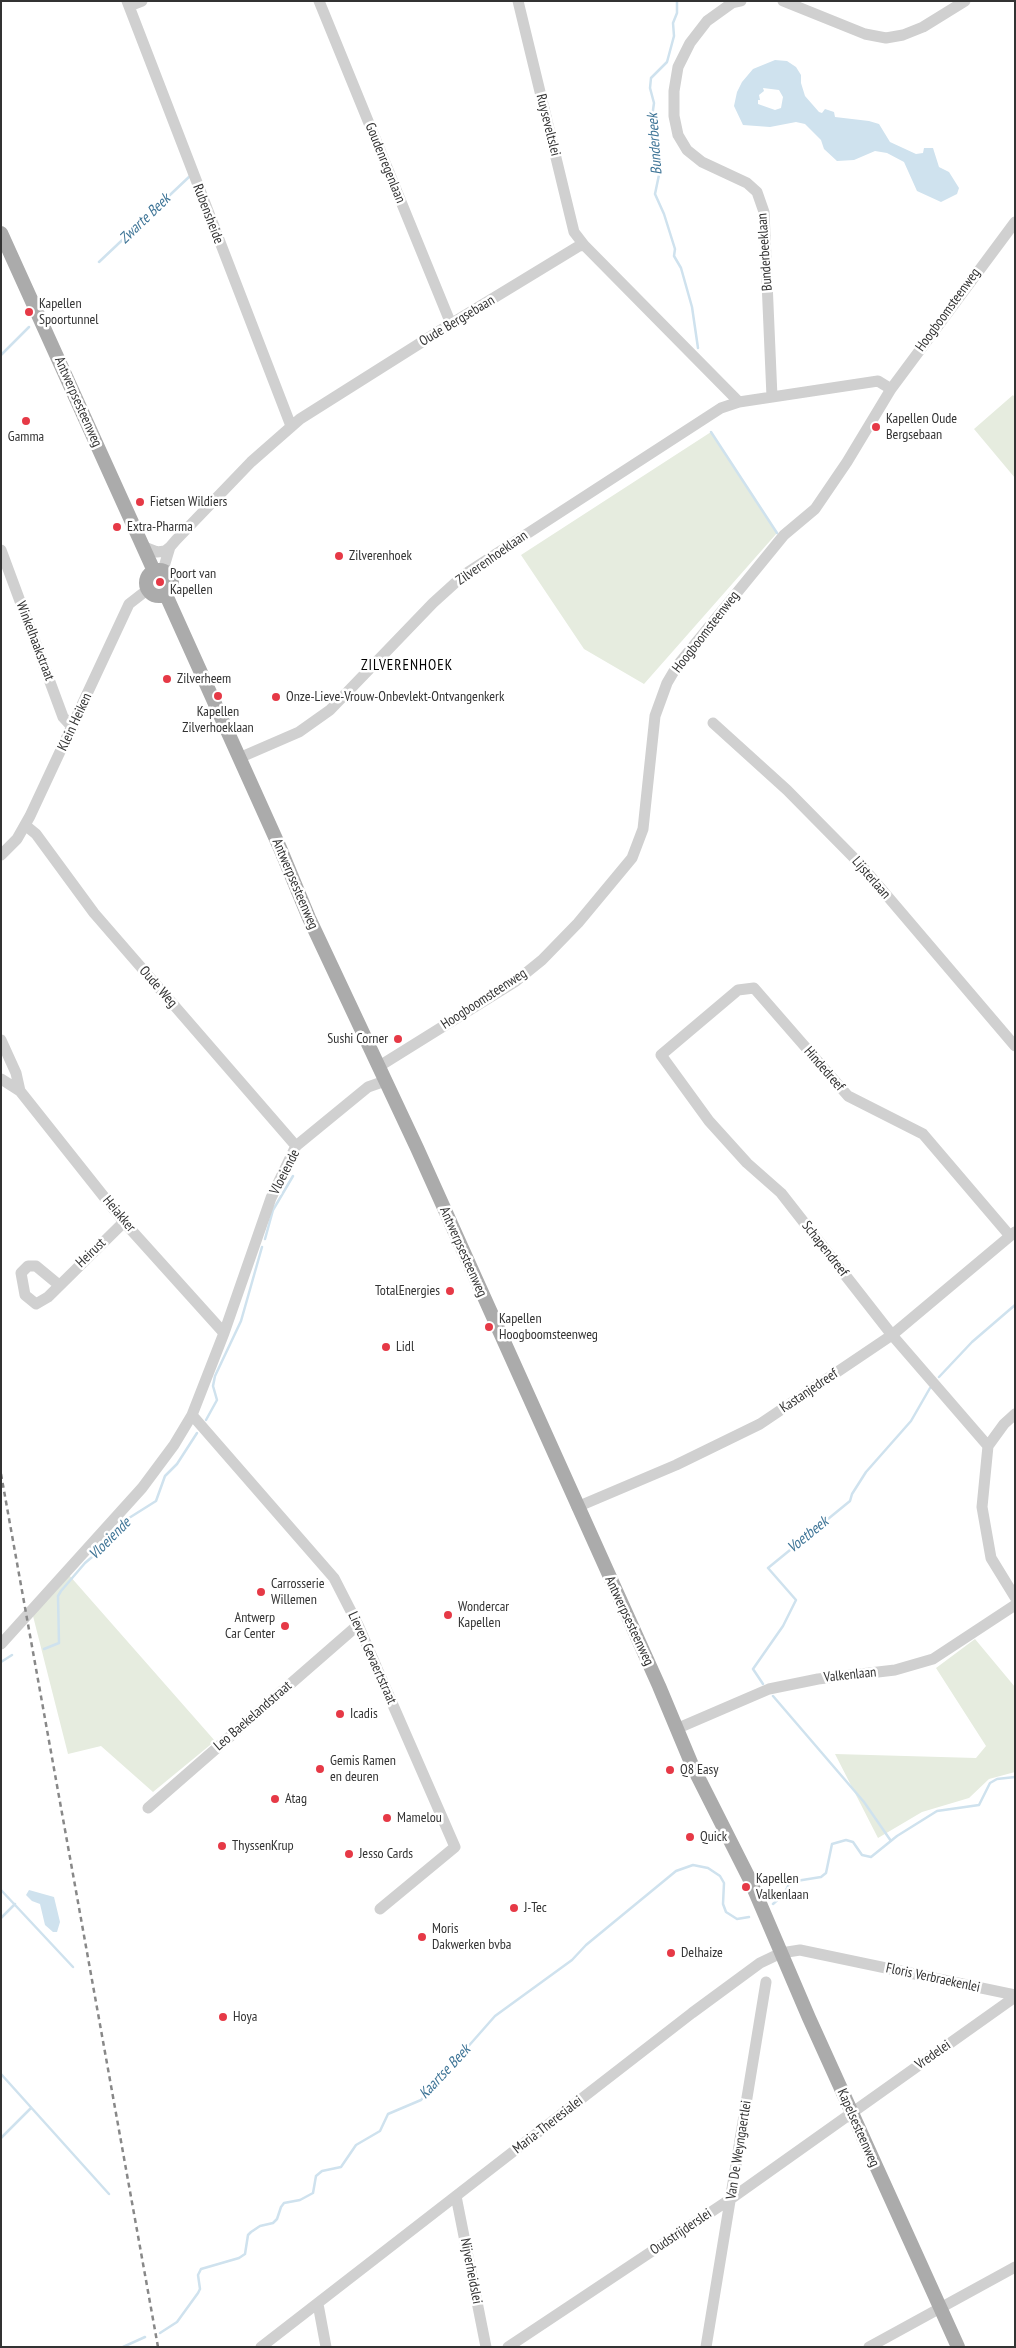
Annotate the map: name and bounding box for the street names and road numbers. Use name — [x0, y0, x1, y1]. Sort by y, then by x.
street label: Ruyseveltslei — [532, 92, 564, 158]
street label: Goudenregenlaan — [361, 120, 409, 206]
street label: Rubensheide — [189, 182, 227, 246]
street label: Bunderbeeklaan — [754, 212, 776, 292]
street label: Hoogboomsteenweg — [912, 265, 984, 355]
street label: Oude Bergsebaan — [416, 292, 498, 350]
street label: Antwerpsesteenweg — [51, 354, 105, 450]
street label: Zilverenhoeklaan — [453, 527, 531, 589]
street label: Hoogboomsteenweg — [669, 588, 743, 676]
street label: Winkelhaakstraat — [12, 599, 58, 683]
street label: Klein Heiken — [54, 691, 96, 753]
street label: Antwerpsesteenweg — [268, 836, 322, 932]
street label: Lijsterlaan — [848, 853, 894, 903]
street label: Oude Weg — [136, 963, 180, 1011]
street label: Hoogboomsteenweg — [438, 965, 530, 1033]
street label: Hindedreef — [800, 1043, 848, 1095]
street label: Vloeiende — [267, 1147, 303, 1197]
street label: Heiakker — [99, 1192, 139, 1236]
street label: Antwerpsesteenweg — [436, 1204, 490, 1300]
street label: Schapendreef — [798, 1218, 852, 1280]
street label: Heirust — [73, 1235, 109, 1271]
street label: Kastanjedreef — [777, 1366, 841, 1416]
street label: Antwerpsesteenweg — [601, 1574, 657, 1668]
street label: Lieven Gevaertstraat — [344, 1609, 400, 1707]
street label: Valkenlaan — [823, 1664, 877, 1686]
street label: Leo Baekelandstraat — [211, 1678, 295, 1754]
street label: Floris Verbraekenlei — [884, 1960, 982, 1996]
street label: Vredelei — [912, 2037, 954, 2073]
street label: Kapelsesteenweg — [833, 2086, 883, 2170]
street label: Maria-Theresialei — [510, 2092, 586, 2158]
street label: Van De Weyngaertlei — [723, 2099, 755, 2201]
street label: Oudstrijderslei — [647, 2205, 715, 2259]
street label: Nijverheidslei — [456, 2237, 486, 2305]

